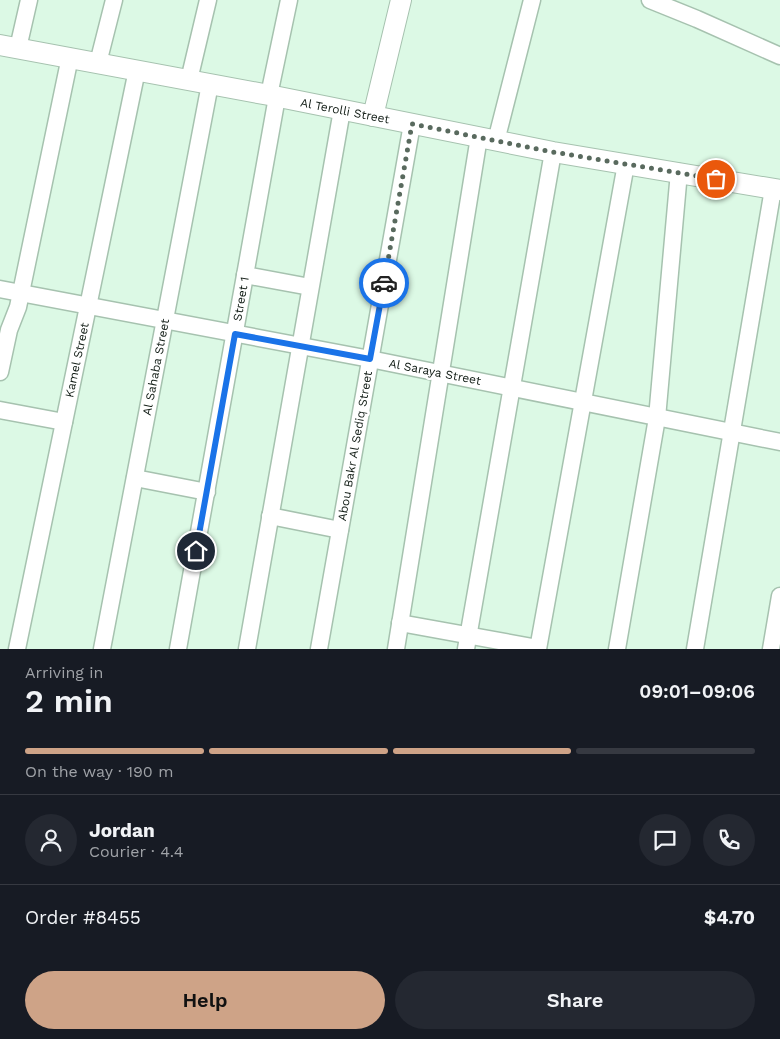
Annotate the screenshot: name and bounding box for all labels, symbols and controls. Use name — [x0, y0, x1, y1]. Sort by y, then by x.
street label: Al Terolli Street — [299, 95, 391, 127]
pin — [695, 158, 737, 200]
icon: bag — [702, 165, 730, 193]
courier — [359, 258, 409, 308]
icon: car — [370, 269, 398, 297]
street label: Street 1 — [230, 276, 252, 322]
street label: Al Sahaba Street — [140, 318, 172, 416]
street label: Kamel Street — [62, 321, 92, 399]
street label: Al Saraya Street — [388, 356, 482, 388]
street label: Abou Bakr Al Sediq Street — [335, 370, 375, 522]
pin — [175, 530, 217, 572]
icon: home — [182, 537, 210, 565]
text: Arriving in — [25, 663, 103, 682]
text: 09:01–09:06 — [639, 680, 755, 703]
text: 2 min — [25, 682, 113, 720]
text: On the way · 190 m — [25, 762, 174, 781]
button: person — [25, 814, 77, 866]
button: chat — [639, 814, 691, 866]
button: phone — [703, 814, 755, 866]
text: Jordan — [89, 819, 155, 842]
text: Courier · 4.4 — [89, 842, 184, 861]
text: Order #8455 — [25, 906, 141, 929]
text: $4.70 — [704, 906, 755, 929]
button: Help — [25, 971, 385, 1029]
button: Share — [395, 971, 755, 1029]

